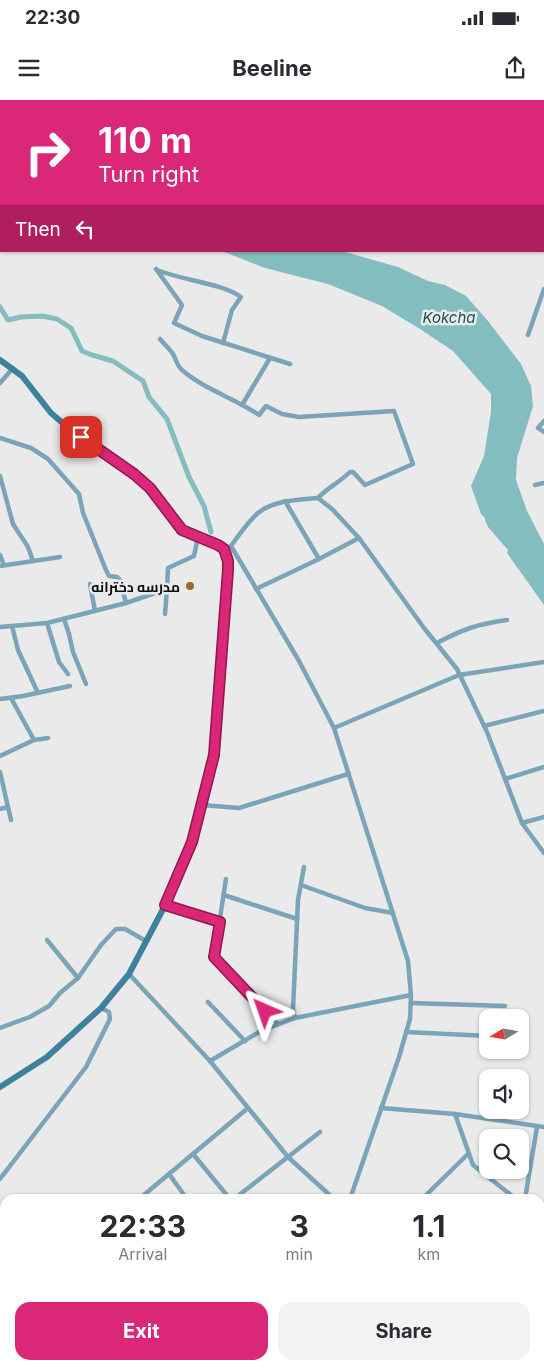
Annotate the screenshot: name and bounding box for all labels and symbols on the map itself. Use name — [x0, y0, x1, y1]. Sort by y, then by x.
water label: Kokcha — [422, 308, 476, 327]
pin — [60, 416, 102, 458]
place label: مدرسه دخترانه — [91, 578, 180, 596]
marker: مدرسه دخترانه — [184, 580, 196, 592]
position arrow — [238, 984, 290, 1036]
north arrow — [479, 1009, 529, 1059]

